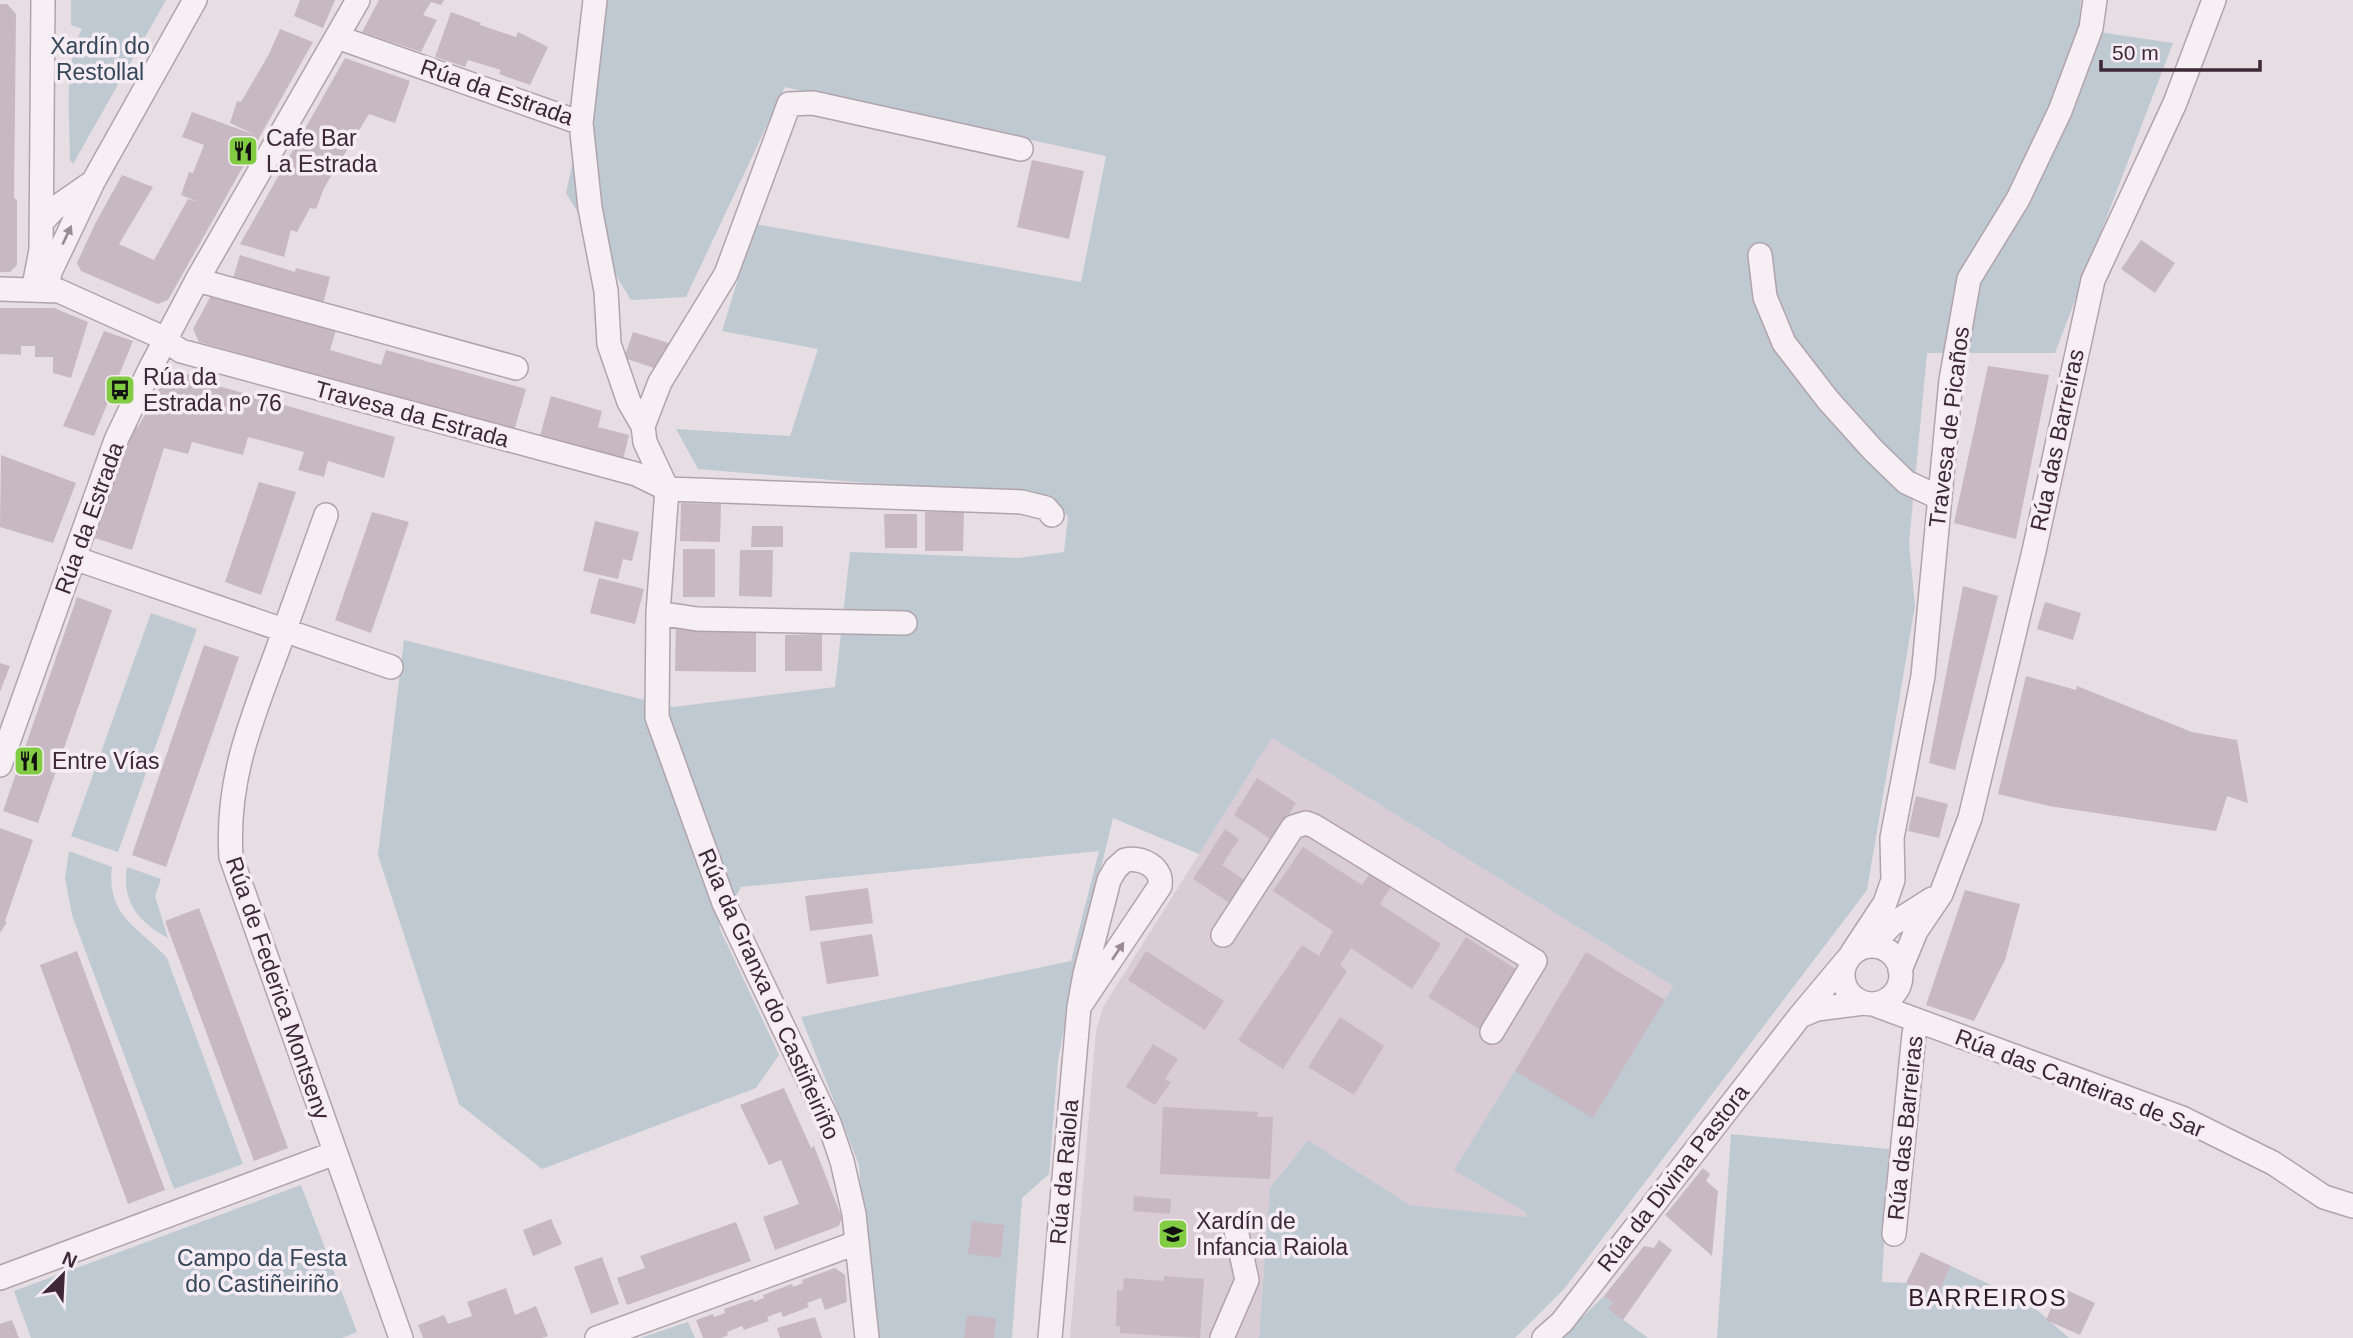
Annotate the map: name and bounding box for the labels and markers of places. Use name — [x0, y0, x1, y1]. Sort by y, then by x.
place label: Cafe Bar La Estrada — [266, 125, 377, 177]
restaurant icon: Cafe Bar La Estrada — [226, 134, 260, 168]
place label: Rúa da Estrada nº 76 — [143, 364, 282, 416]
bus stop icon: Rúa da Estrada nº 76 — [103, 373, 137, 407]
restaurant icon: Entre Vías — [12, 744, 46, 778]
place label: Entre Vías — [52, 748, 159, 774]
place label: Xardín de Infancia Raiola — [1196, 1208, 1348, 1260]
school or university icon: Xardín de Infancia Raiola — [1156, 1217, 1190, 1251]

